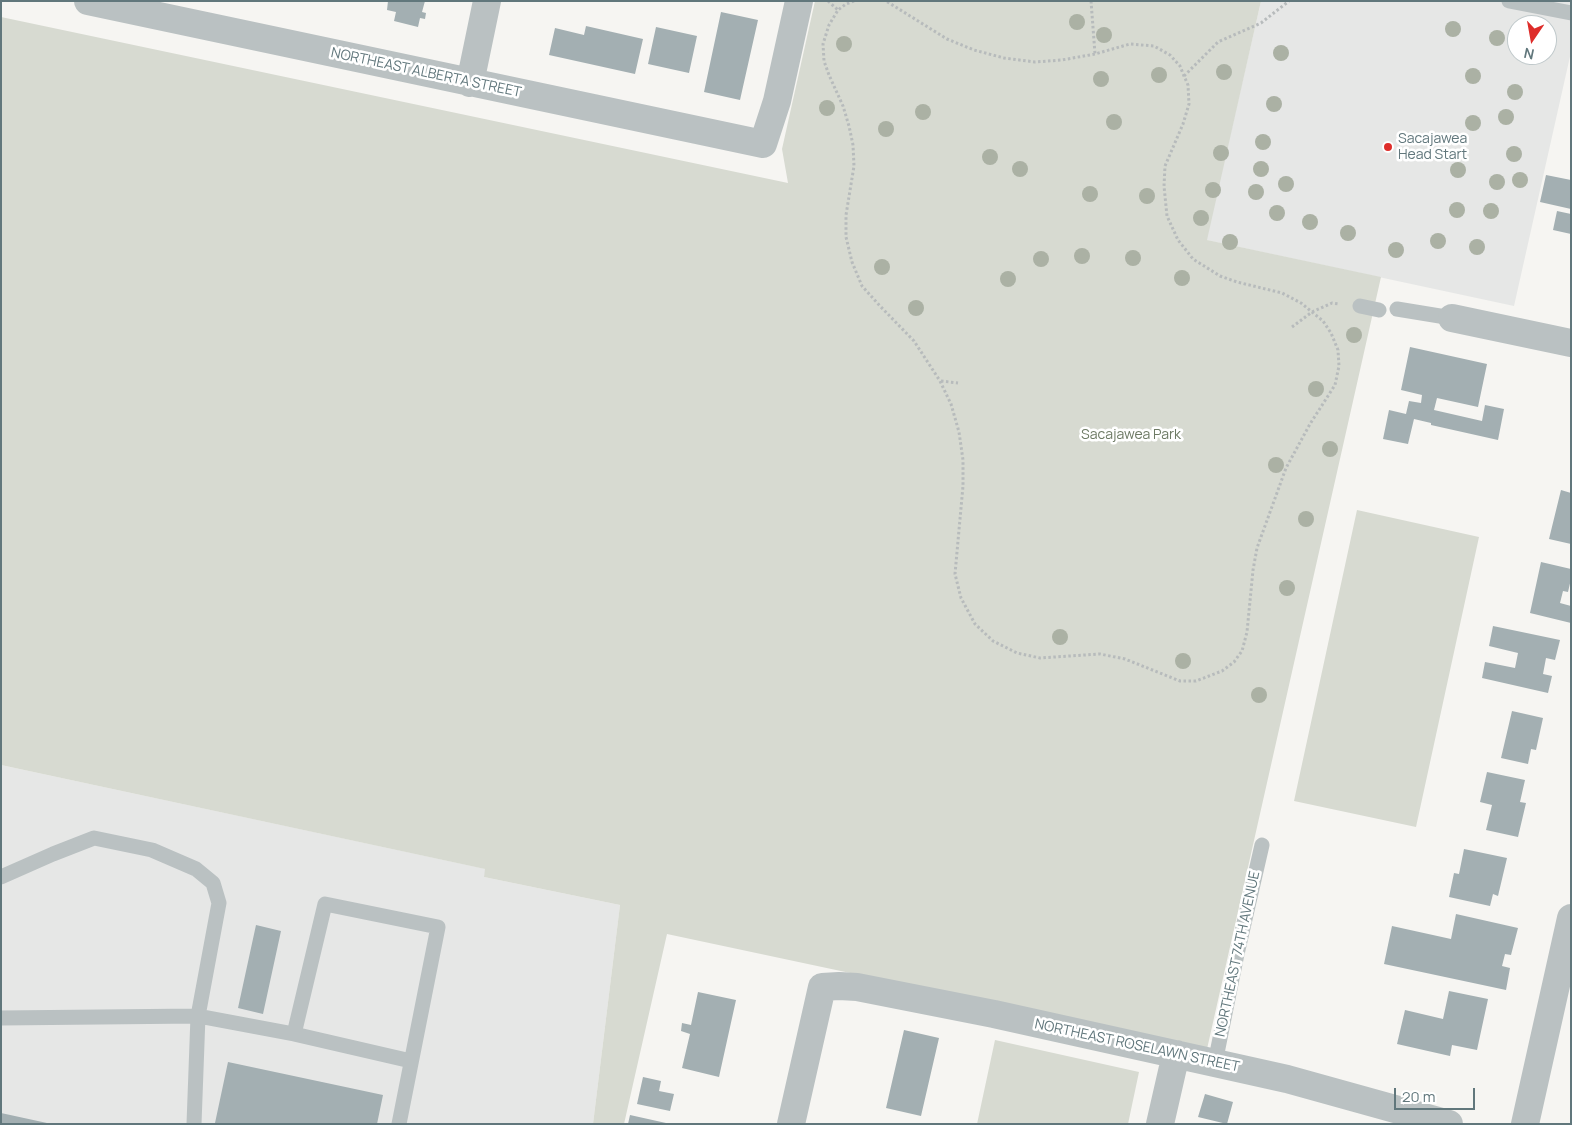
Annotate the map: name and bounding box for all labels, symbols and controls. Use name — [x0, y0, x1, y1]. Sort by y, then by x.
north arrow — [1507, 15, 1557, 65]
text: N — [1522, 44, 1536, 65]
street label: NORTHEAST ALBERTA STREET — [329, 45, 523, 101]
place label: Sacajawea Head Start — [1398, 131, 1467, 164]
marker: Sacajawea Head Start — [1382, 141, 1394, 153]
park label: Sacajawea Park — [1081, 427, 1181, 443]
street label: NORTHEAST 74TH AVENUE — [1212, 870, 1264, 1038]
street label: NORTHEAST ROSELAWN STREET — [1033, 1016, 1241, 1076]
scale bar — [1397, 1078, 1478, 1110]
text: 20 m — [1402, 1086, 1435, 1107]

